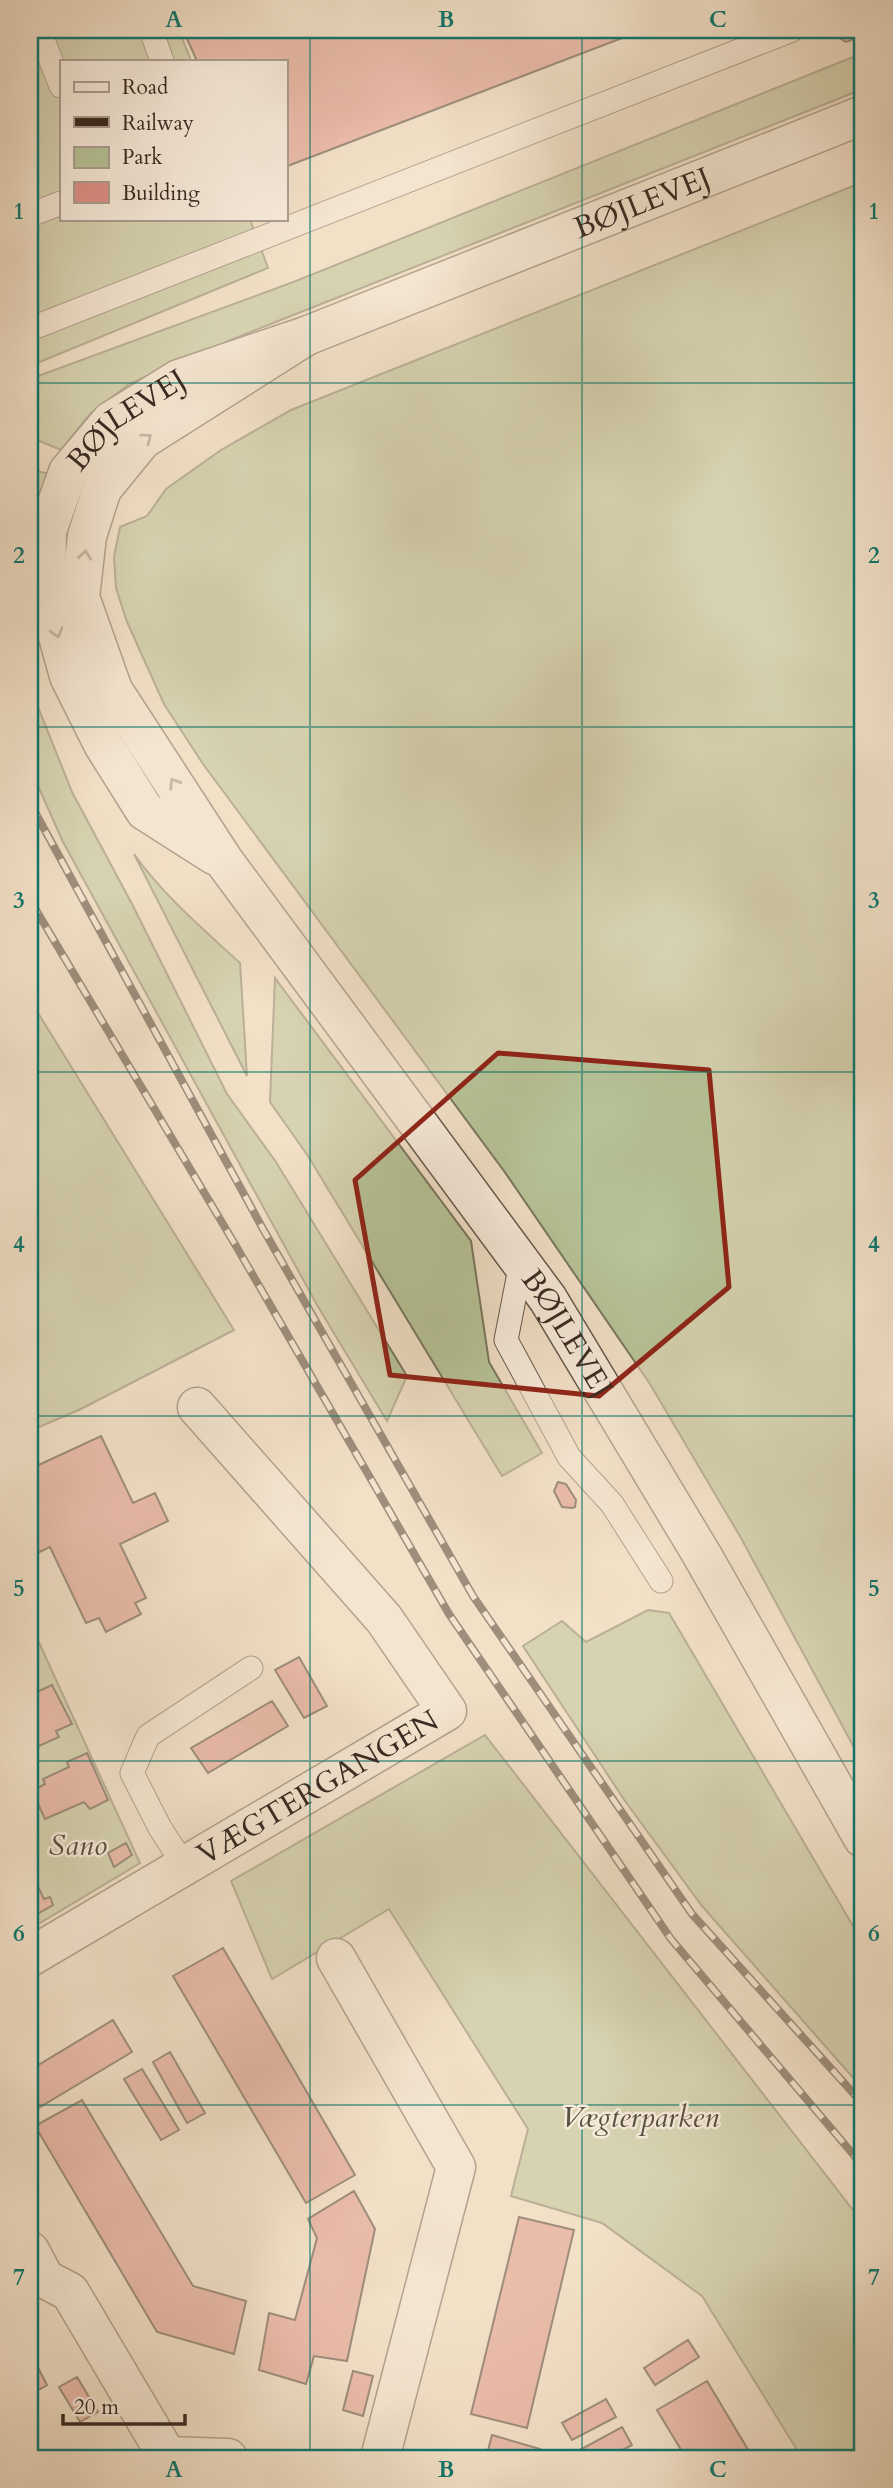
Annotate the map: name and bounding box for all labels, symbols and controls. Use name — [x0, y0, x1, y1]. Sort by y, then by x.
text: A — [165, 4, 183, 35]
text: B — [438, 4, 454, 35]
text: C — [709, 4, 727, 35]
legend — [60, 60, 287, 220]
text: Road — [122, 73, 168, 102]
text: Railway — [122, 109, 194, 138]
text: Park — [122, 143, 163, 172]
street label: BØJLEVEJ — [568, 157, 717, 248]
text: Building — [122, 179, 200, 208]
text: 1 — [13, 196, 25, 227]
text: 1 — [868, 196, 880, 227]
street label: BØJLEVEJ — [57, 359, 194, 480]
one-way arrow — [139, 434, 152, 447]
text: 2 — [13, 540, 25, 571]
text: 2 — [868, 540, 880, 571]
one-way arrow — [78, 549, 93, 561]
one-way arrow — [49, 627, 63, 639]
one-way arrow — [169, 778, 182, 791]
text: 3 — [13, 885, 25, 916]
text: 3 — [868, 885, 880, 916]
text: 4 — [13, 1229, 25, 1260]
text: 4 — [868, 1229, 880, 1260]
street label: BØJLEVEJ — [512, 1261, 623, 1405]
text: 5 — [13, 1573, 25, 1604]
text: 5 — [868, 1573, 880, 1604]
street label: VÆGTERGANGEN — [189, 1700, 446, 1875]
park label: Sano — [49, 1825, 107, 1866]
text: 6 — [13, 1918, 25, 1949]
text: 6 — [868, 1918, 880, 1949]
park label: Vægterparken — [561, 2097, 719, 2138]
text: 7 — [13, 2262, 25, 2293]
text: 7 — [868, 2262, 880, 2293]
scale bar — [63, 2383, 186, 2427]
text: 20 m — [74, 2393, 119, 2422]
text: A — [165, 2454, 183, 2485]
text: B — [438, 2454, 454, 2485]
text: C — [709, 2454, 727, 2485]

